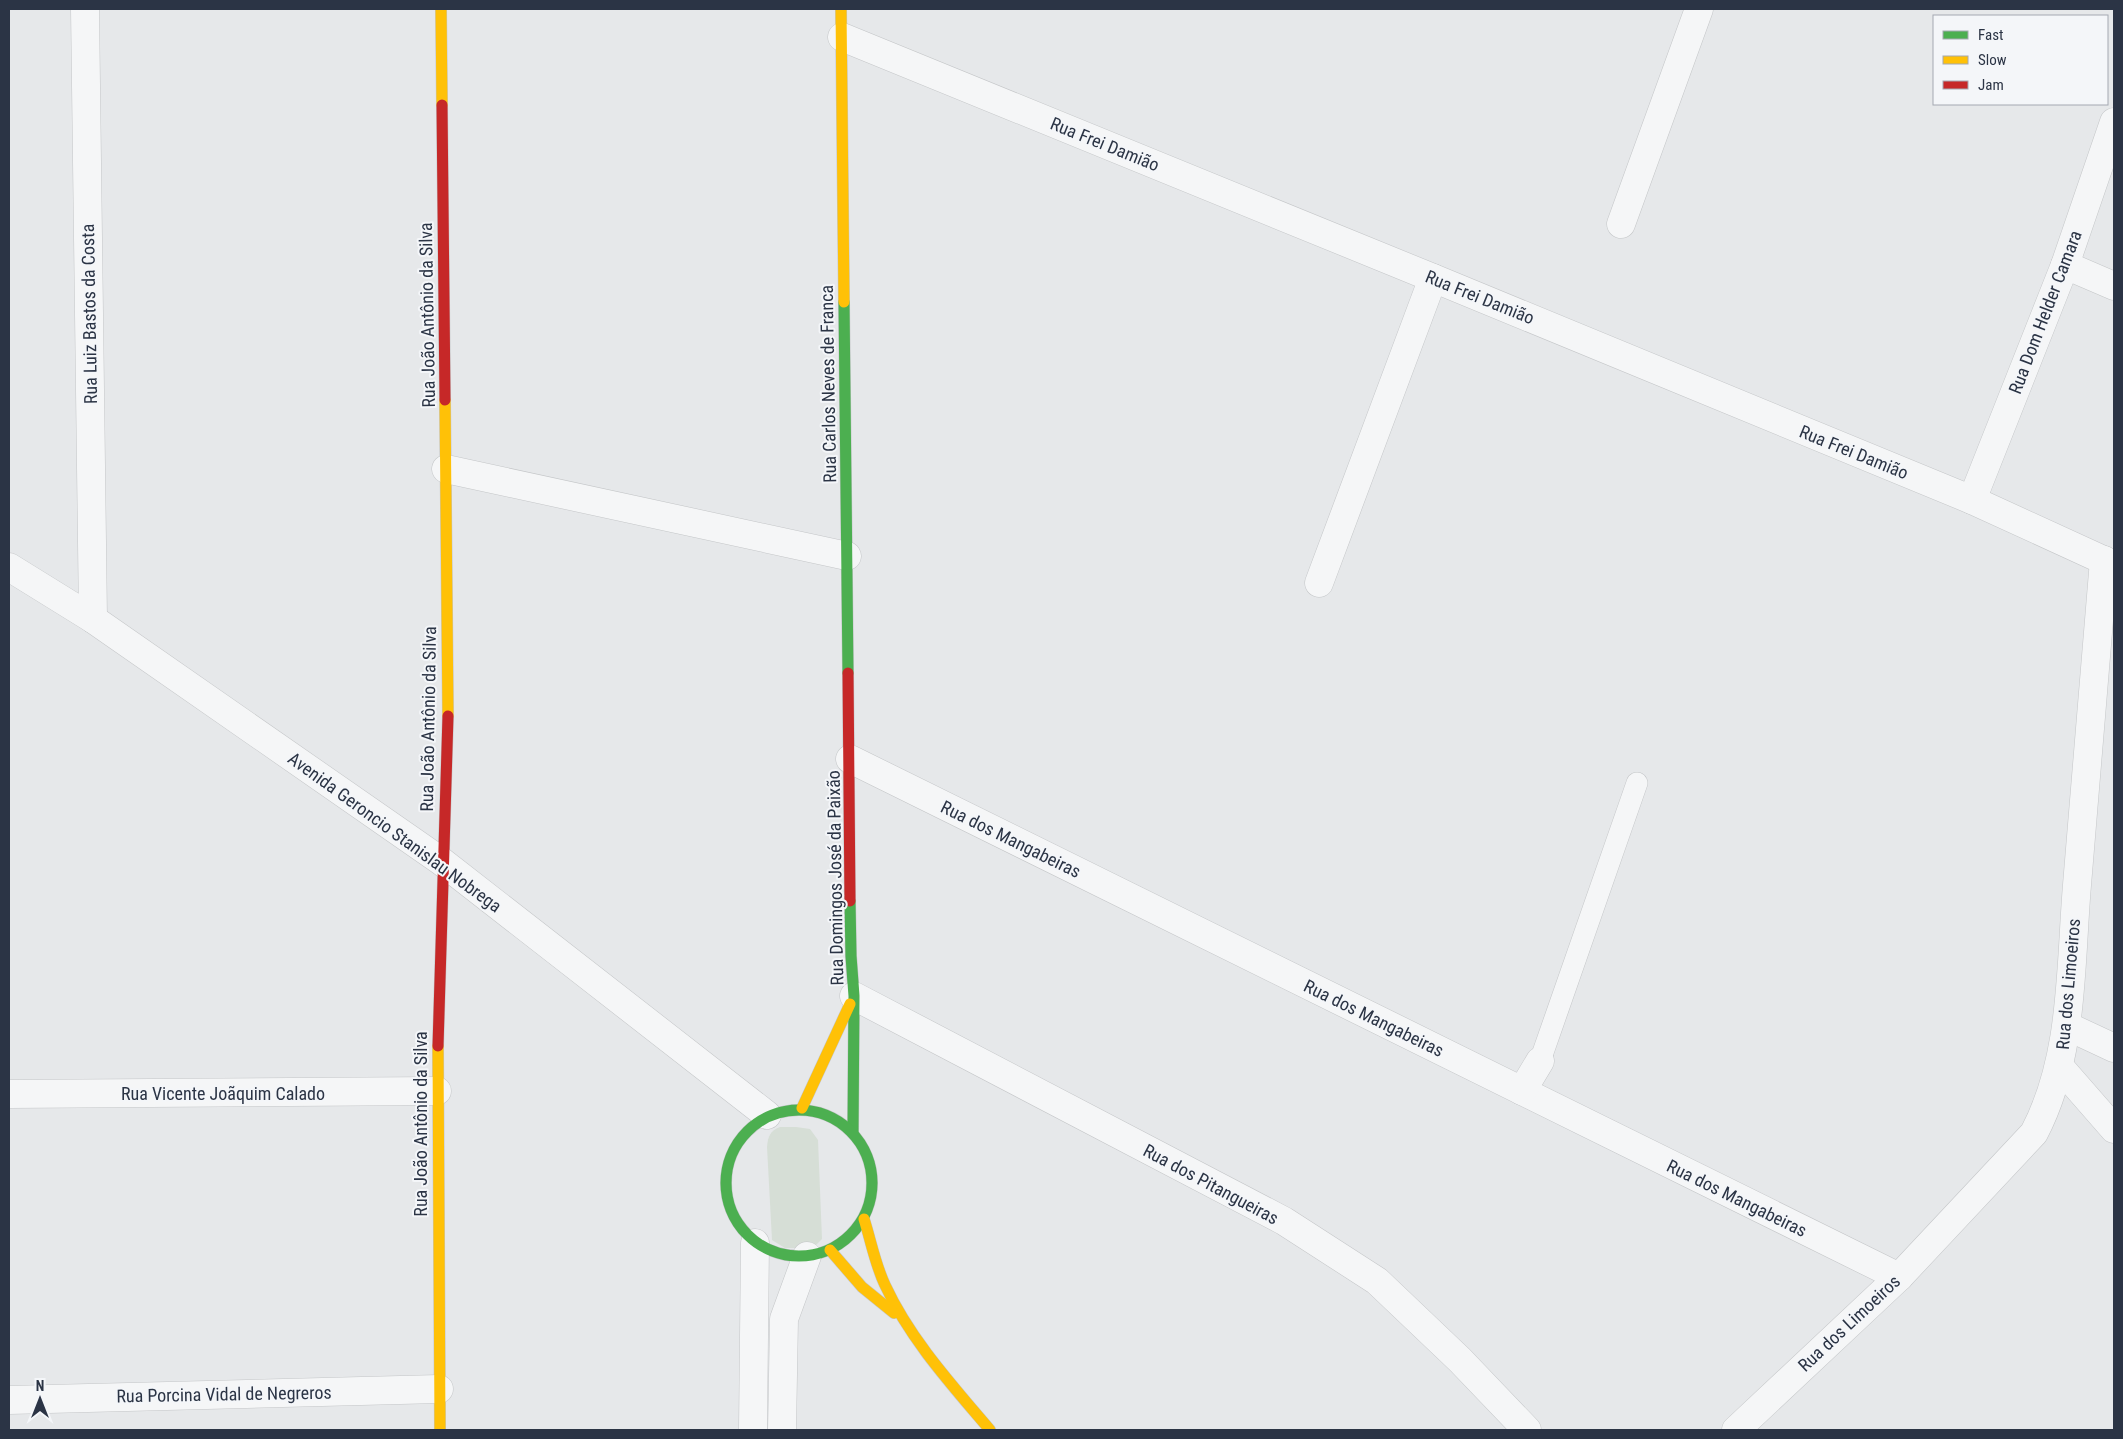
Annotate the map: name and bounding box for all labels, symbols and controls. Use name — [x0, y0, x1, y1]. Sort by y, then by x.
legend — [1933, 15, 2108, 105]
text: Fast — [1978, 26, 2003, 44]
text: Slow — [1978, 51, 2007, 69]
text: Jam — [1978, 76, 2004, 94]
street label: Rua Frei Damião — [1047, 113, 1163, 175]
street label: Rua João Antônio da Silva — [415, 222, 439, 408]
street label: Rua Luiz Bastos da Costa — [77, 224, 101, 404]
street label: Rua Dom Helder Camara — [2004, 227, 2086, 397]
street label: Rua Frei Damião — [1422, 266, 1538, 328]
street label: Rua Carlos Neves de Franca — [816, 285, 840, 483]
street label: Rua Frei Damião — [1796, 421, 1912, 483]
street label: Rua João Antônio da Silva — [416, 626, 440, 812]
street label: Avenida Geroncio Stanislau Nobrega — [284, 748, 506, 916]
street label: Rua Domingos José da Paixão — [823, 770, 847, 986]
street label: Rua dos Mangabeiras — [938, 796, 1084, 882]
street label: Rua dos Limoeiros — [2052, 917, 2084, 1051]
street label: Rua dos Mangabeiras — [1301, 975, 1447, 1061]
street label: Rua João Antônio da Silva — [410, 1031, 431, 1217]
street label: Rua Vicente Joãquim Calado — [121, 1083, 325, 1104]
street label: Rua dos Pitangueiras — [1140, 1139, 1282, 1229]
street label: Rua dos Mangabeiras — [1664, 1155, 1810, 1241]
street label: Rua dos Limoeiros — [1794, 1270, 1904, 1376]
north arrow — [15, 1374, 65, 1424]
text: N — [36, 1378, 44, 1394]
street label: Rua Porcina Vidal de Negreros — [116, 1382, 332, 1406]

